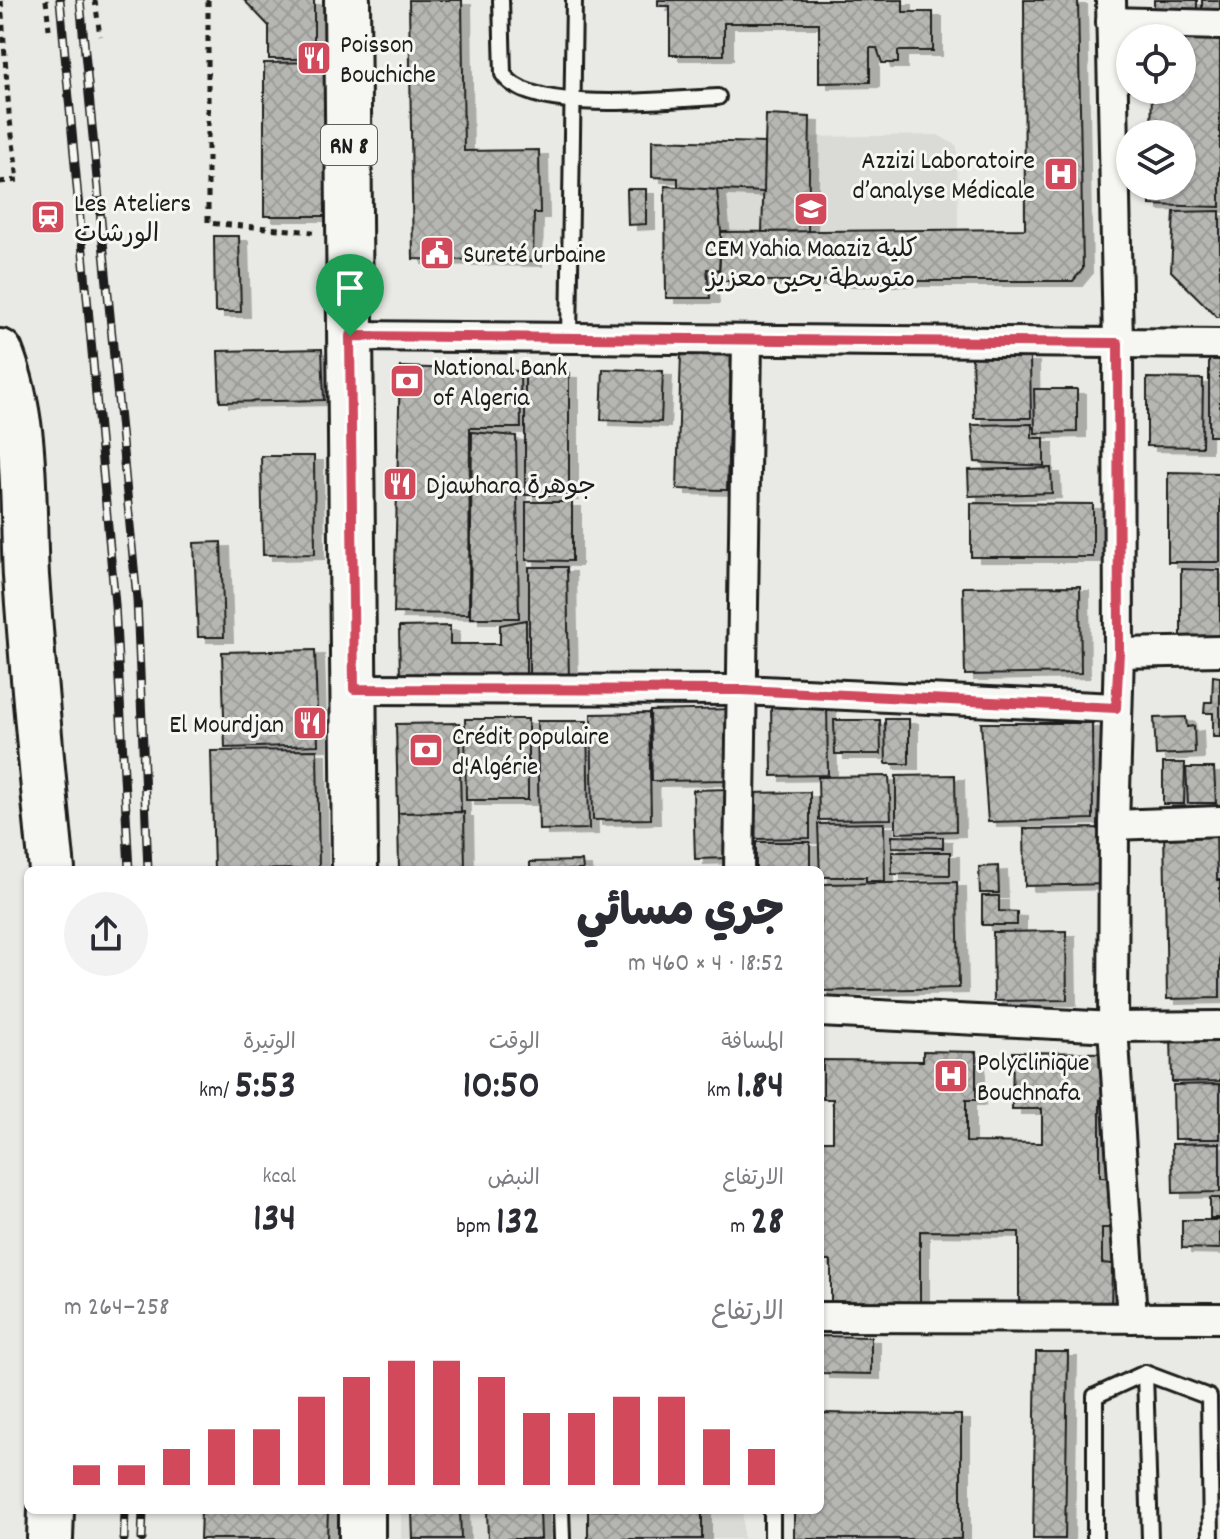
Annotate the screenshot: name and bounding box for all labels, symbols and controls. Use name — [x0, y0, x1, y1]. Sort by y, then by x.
map controls — [1116, 24, 1196, 200]
button: locate — [1116, 24, 1196, 104]
place label: Poisson Bouchiche — [340, 28, 436, 95]
restaurant icon: Poisson Bouchiche — [295, 39, 333, 77]
button: layers — [1116, 120, 1196, 200]
road number: RN 8 — [321, 125, 377, 165]
place label: Azzizi Laboratoire d’analyse Médicale — [853, 144, 1035, 211]
hospital icon: Azzizi Laboratoire d’analyse Médicale — [1042, 155, 1080, 193]
place label: Les Ateliers الورشات — [74, 187, 191, 254]
school or university icon: CEM Yahia Maaziz كلية متوسطة يحيى معزيز — [792, 190, 830, 228]
station icon: Les Ateliers الورشات — [29, 198, 67, 236]
place label: CEM Yahia Maaziz كلية متوسطة يحيى معزيز — [704, 232, 918, 299]
public building icon: Sureté urbaine — [418, 234, 456, 272]
place label: Sureté urbaine — [463, 238, 606, 275]
pin — [316, 254, 384, 336]
icon: arrive — [328, 266, 372, 310]
place label: National Bank of Algeria — [433, 351, 568, 418]
bank icon: National Bank of Algeria — [388, 362, 426, 400]
restaurant icon: Djawhara جوهرة — [381, 465, 419, 503]
place label: Djawhara جوهرة — [426, 469, 596, 506]
restaurant icon: El Mourdjan — [291, 704, 329, 742]
place label: El Mourdjan — [169, 708, 284, 745]
place label: Crédit populaire d'Algérie — [452, 720, 609, 787]
bank icon: Crédit populaire d'Algérie — [407, 731, 445, 769]
text: جري مسائي — [577, 884, 784, 947]
button: share — [64, 892, 148, 976]
text: 18:52 · 4 × 460 m — [628, 946, 784, 983]
text: الوتيرة — [243, 1028, 296, 1059]
text: الوقت — [489, 1028, 540, 1059]
text: المسافة — [721, 1028, 784, 1059]
place label: Polyclinique Bouchnafa — [977, 1046, 1089, 1113]
hospital icon: Polyclinique Bouchnafa — [932, 1057, 970, 1095]
text: 5:53 — [235, 1060, 296, 1117]
text: 10:50 — [462, 1060, 540, 1117]
text: 1.84 — [736, 1060, 784, 1117]
text: /km — [199, 1076, 235, 1107]
text: km — [707, 1076, 736, 1107]
text: kcal — [263, 1162, 296, 1193]
text: النبض — [487, 1164, 540, 1195]
text: الارتفاع — [722, 1164, 784, 1195]
text: 134 — [253, 1193, 296, 1250]
text: 132 — [496, 1196, 540, 1253]
text: 28 — [750, 1196, 784, 1253]
text: bpm — [456, 1212, 496, 1243]
text: m — [730, 1212, 750, 1243]
text: 258–264 m — [64, 1290, 169, 1327]
text: الارتفاع — [711, 1295, 784, 1332]

